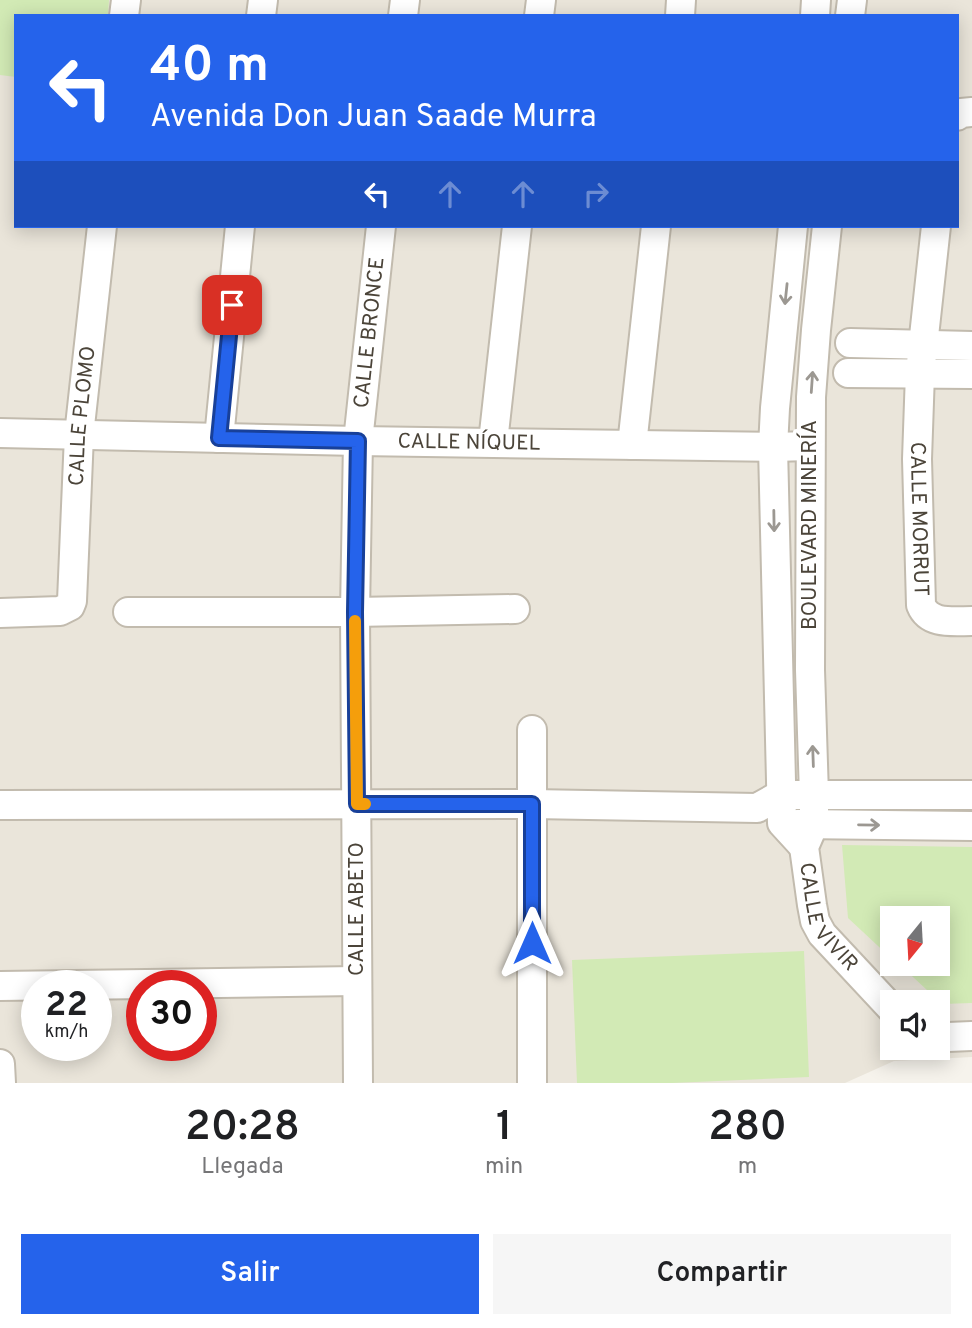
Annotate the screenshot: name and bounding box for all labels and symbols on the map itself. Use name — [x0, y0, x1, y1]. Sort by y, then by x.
street label: CALLE BRONCE — [348, 256, 391, 410]
pin — [202, 275, 262, 335]
one-way arrow — [779, 282, 792, 304]
street label: CALLE PLOMO — [63, 345, 102, 486]
one-way arrow — [806, 371, 819, 394]
street label: BOULEVARD MINERÍA — [796, 420, 824, 630]
street label: CALLE NÍQUEL — [397, 428, 541, 457]
street label: CALLE MORRUT — [903, 441, 934, 597]
one-way arrow — [767, 509, 781, 532]
one-way arrow — [806, 745, 820, 768]
one-way arrow — [858, 818, 881, 832]
street label: CALLE ABETO — [344, 842, 371, 976]
street label: CALLE VIVIR — [793, 861, 864, 977]
position arrow — [495, 906, 569, 980]
north arrow — [880, 906, 950, 976]
speed limit sign: 30 — [126, 970, 217, 1061]

